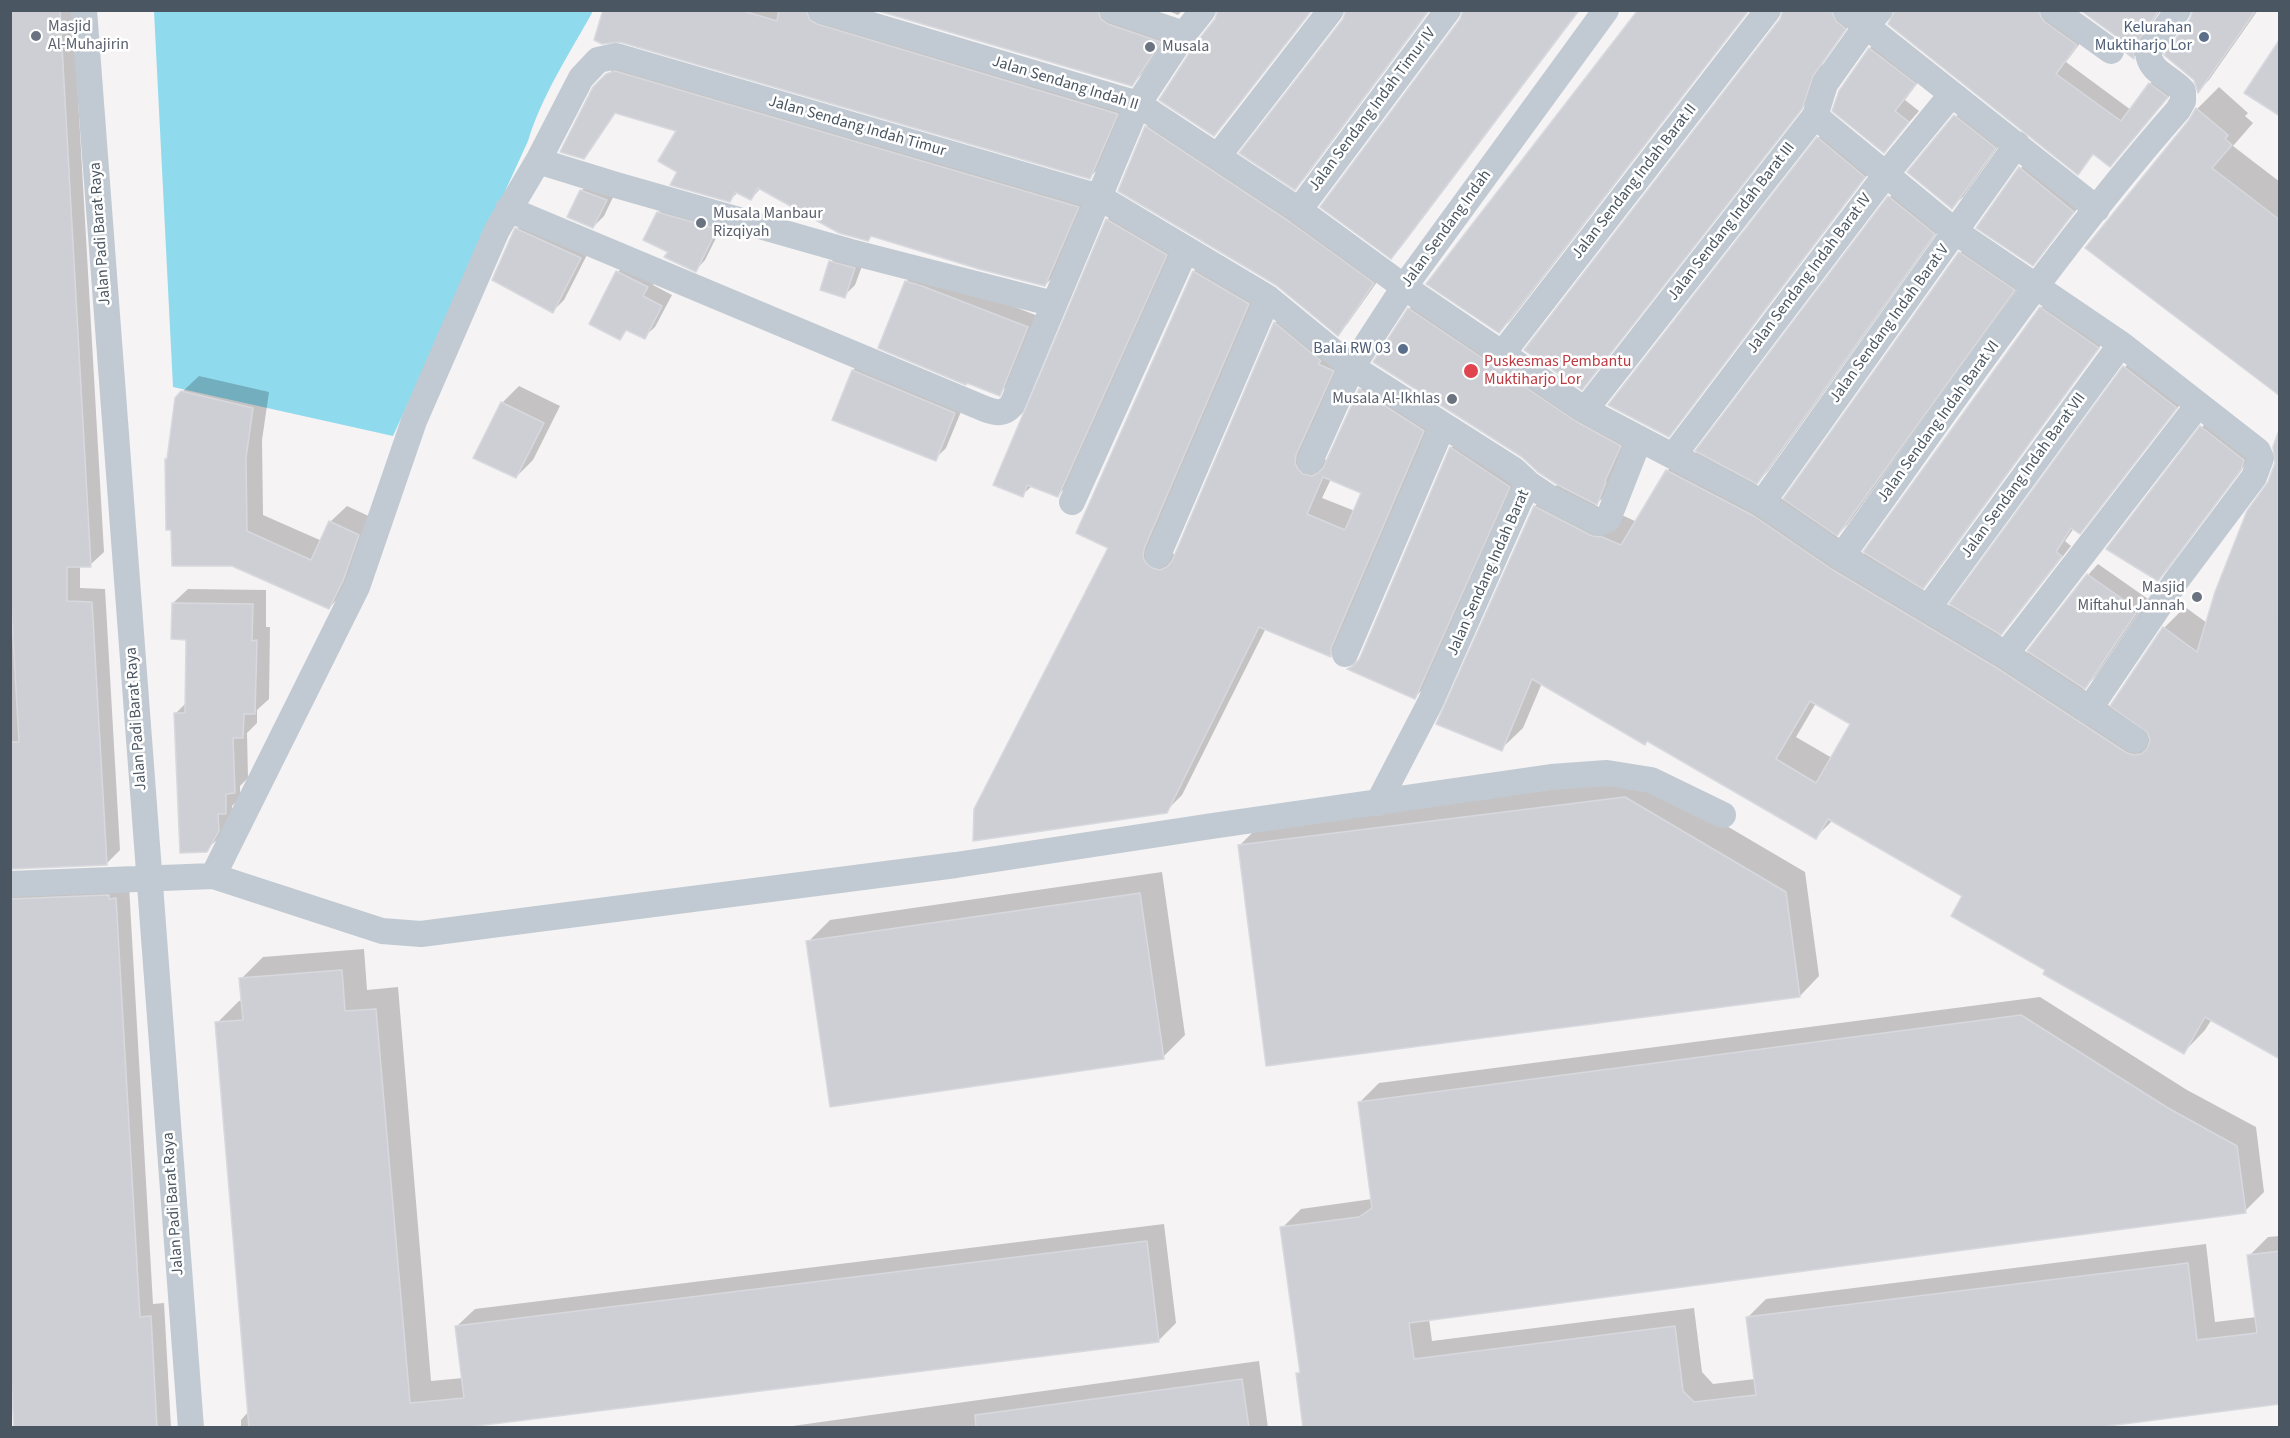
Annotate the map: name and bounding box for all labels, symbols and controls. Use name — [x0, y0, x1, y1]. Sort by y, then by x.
place label: Masjid Al-Muhajirin — [48, 17, 129, 55]
place label: Kelurahan Muktiharjo Lor — [2095, 18, 2192, 56]
street label: Jalan Sendang Indah Timur IV — [1305, 25, 1441, 195]
marker: Masjid Al-Muhajirin — [29, 29, 43, 43]
marker: Kelurahan Muktiharjo Lor — [2197, 30, 2211, 44]
place label: Musala — [1162, 37, 1209, 57]
marker: Musala — [1143, 40, 1157, 54]
street label: Jalan Sendang Indah II — [989, 53, 1141, 115]
street label: Jalan Sendang Indah Timur — [766, 92, 948, 162]
street label: Jalan Sendang Indah Barat II — [1569, 101, 1701, 263]
street label: Jalan Sendang Indah Barat III — [1664, 139, 1800, 305]
street label: Jalan Padi Barat Raya — [86, 162, 116, 306]
street label: Jalan Sendang Indah — [1398, 166, 1496, 292]
street label: Jalan Sendang Indah Barat IV — [1744, 190, 1876, 358]
place label: Musala Manbaur Rizqiyah — [713, 204, 823, 242]
marker: Musala Manbaur Rizqiyah — [694, 216, 708, 230]
street label: Jalan Sendang Indah Barat V — [1826, 241, 1954, 407]
street label: Jalan Sendang Indah Barat VI — [1874, 337, 2004, 507]
place label: Balai RW 03 — [1313, 339, 1391, 359]
marker: Balai RW 03 — [1396, 342, 1410, 356]
place label: Puskesmas Pembantu Muktiharjo Lor — [1484, 352, 1631, 390]
marker: Puskesmas Pembantu Muktiharjo Lor — [1462, 362, 1480, 380]
place label: Musala Al-Ikhlas — [1332, 389, 1440, 409]
street label: Jalan Sendang Indah Barat VII — [1958, 390, 2090, 562]
marker: Musala Al-Ikhlas — [1445, 392, 1459, 406]
street label: Jalan Sendang Indah Barat — [1444, 487, 1534, 659]
place label: Masjid Miftahul Jannah — [2078, 578, 2185, 616]
marker: Masjid Miftahul Jannah — [2190, 590, 2204, 604]
street label: Jalan Padi Barat Raya — [122, 647, 152, 791]
street label: Jalan Padi Barat Raya — [159, 1132, 189, 1276]

